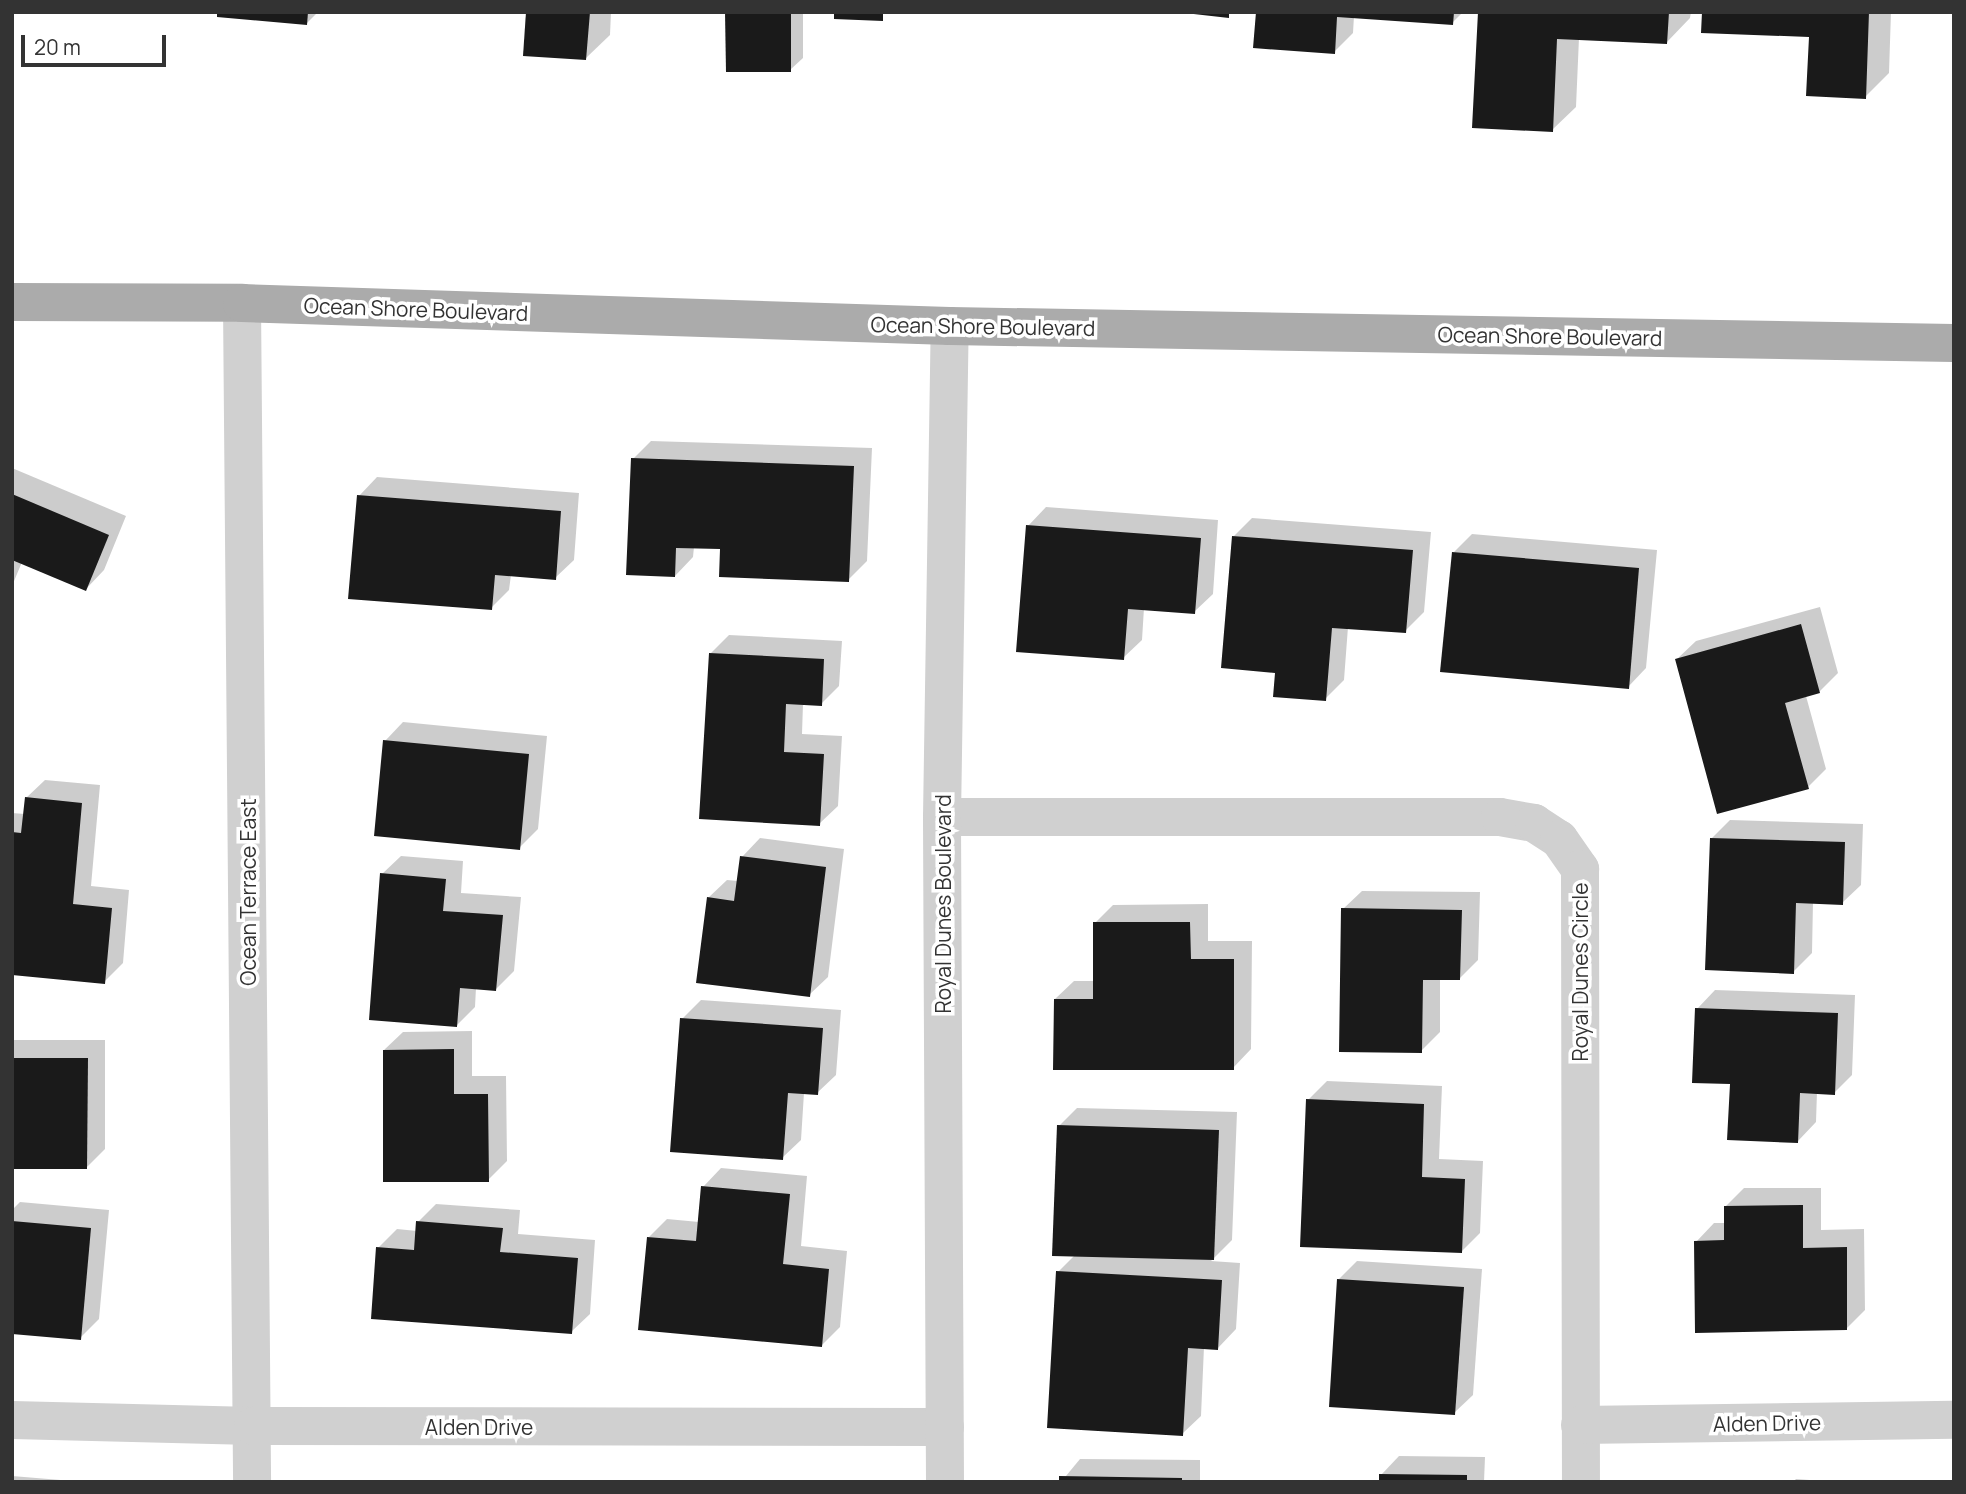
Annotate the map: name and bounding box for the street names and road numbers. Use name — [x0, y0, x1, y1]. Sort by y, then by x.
street label: Ocean Shore Boulevard — [303, 292, 529, 326]
street label: Ocean Shore Boulevard — [870, 311, 1096, 341]
street label: Ocean Shore Boulevard — [1437, 321, 1663, 351]
street label: Royal Dunes Boulevard — [930, 794, 956, 1014]
street label: Ocean Terrace East — [235, 798, 261, 986]
street label: Royal Dunes Circle — [1567, 883, 1593, 1061]
street label: Alden Drive — [1713, 1409, 1821, 1437]
street label: Alden Drive — [425, 1414, 533, 1440]

